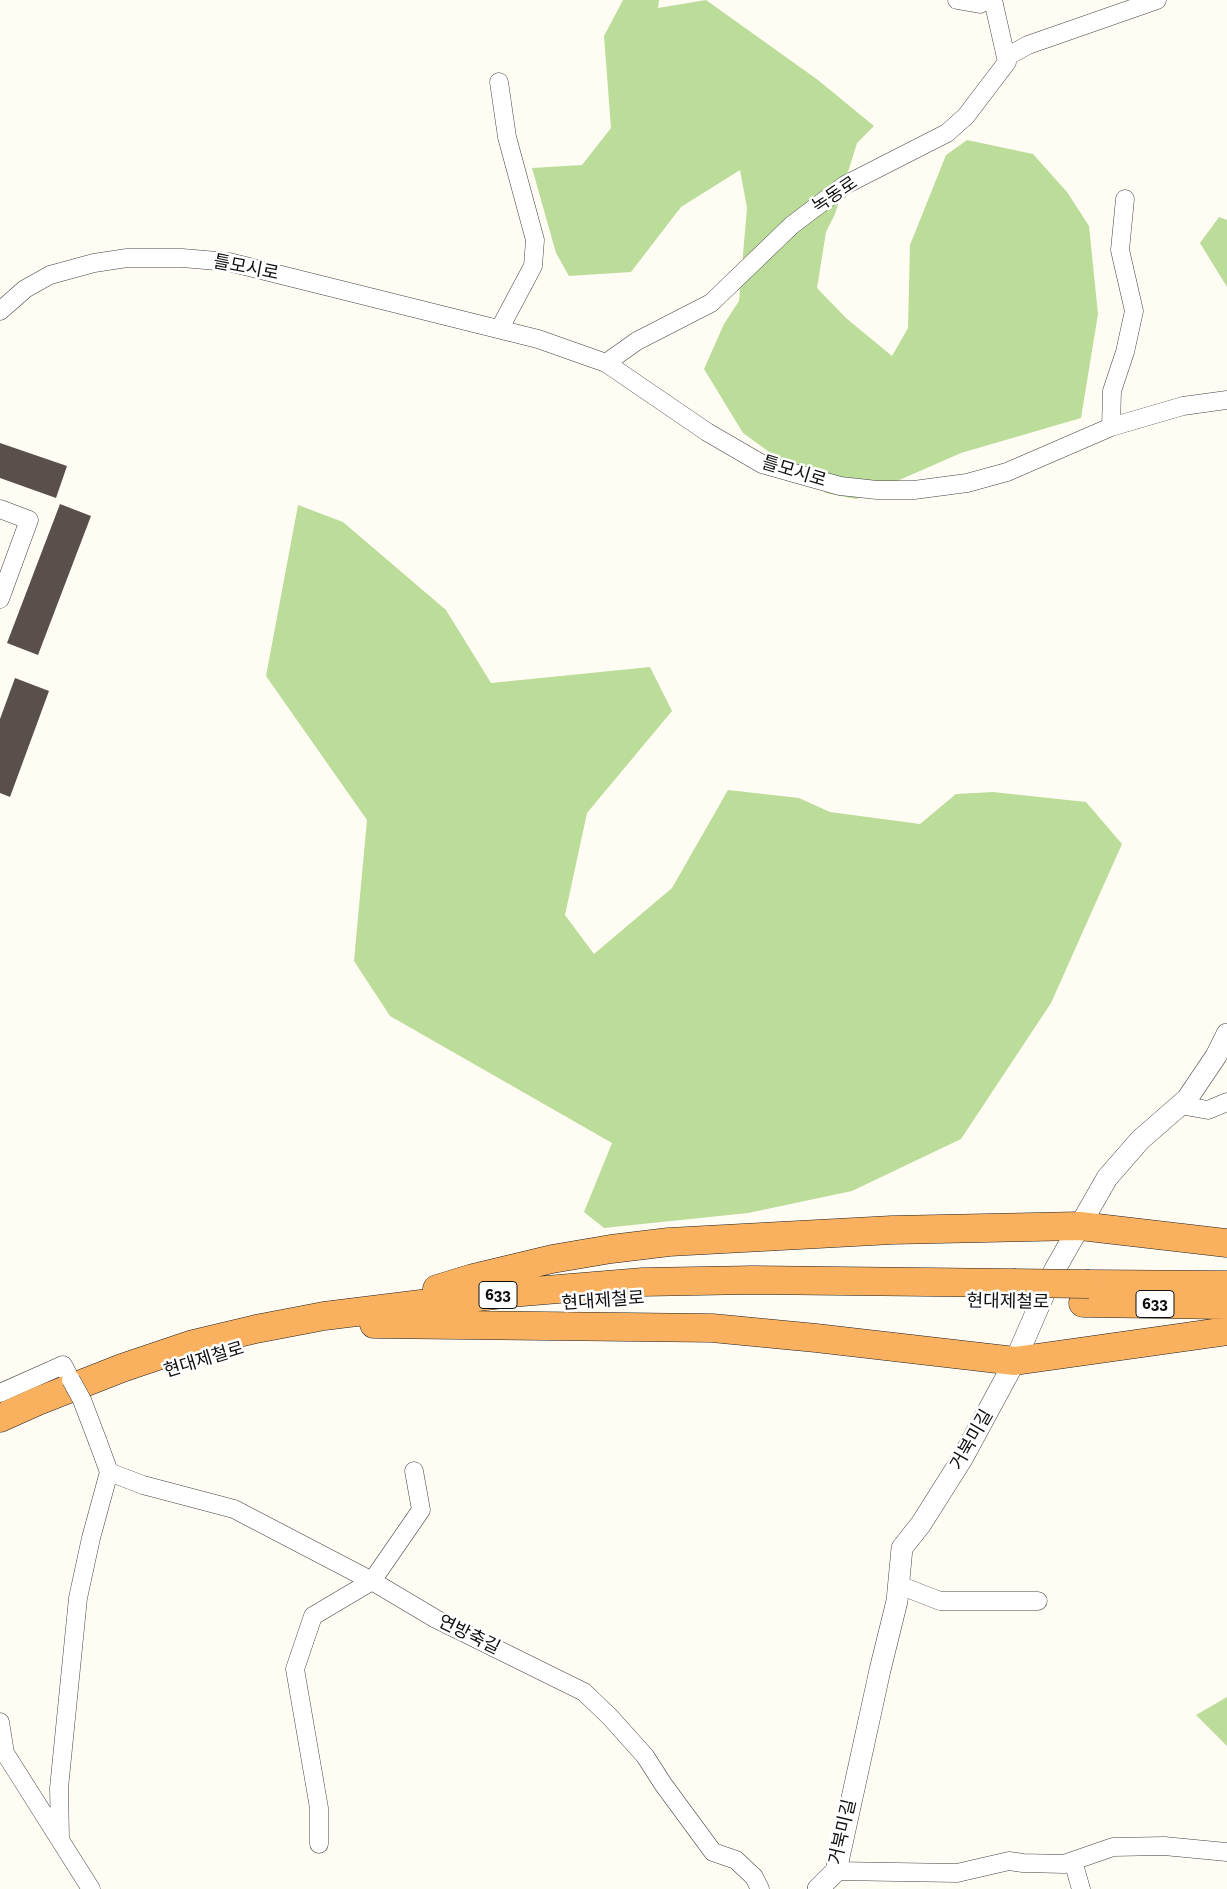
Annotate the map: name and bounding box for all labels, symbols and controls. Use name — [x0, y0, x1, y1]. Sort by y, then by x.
street label: 녹동로 — [808, 172, 862, 218]
street label: 틀모시로 — [211, 251, 281, 285]
street label: 틀모시로 — [759, 452, 829, 492]
road number: 633 — [479, 1282, 517, 1308]
street label: 현대제철로 — [561, 1287, 645, 1315]
street label: 현대제철로 — [966, 1290, 1050, 1314]
road number: 633 — [1136, 1290, 1174, 1318]
street label: 현대제철로 — [161, 1338, 247, 1382]
street label: 거북미길 — [946, 1406, 998, 1474]
street label: 연방축길 — [434, 1611, 504, 1659]
street label: 거북미길 — [825, 1797, 861, 1867]

